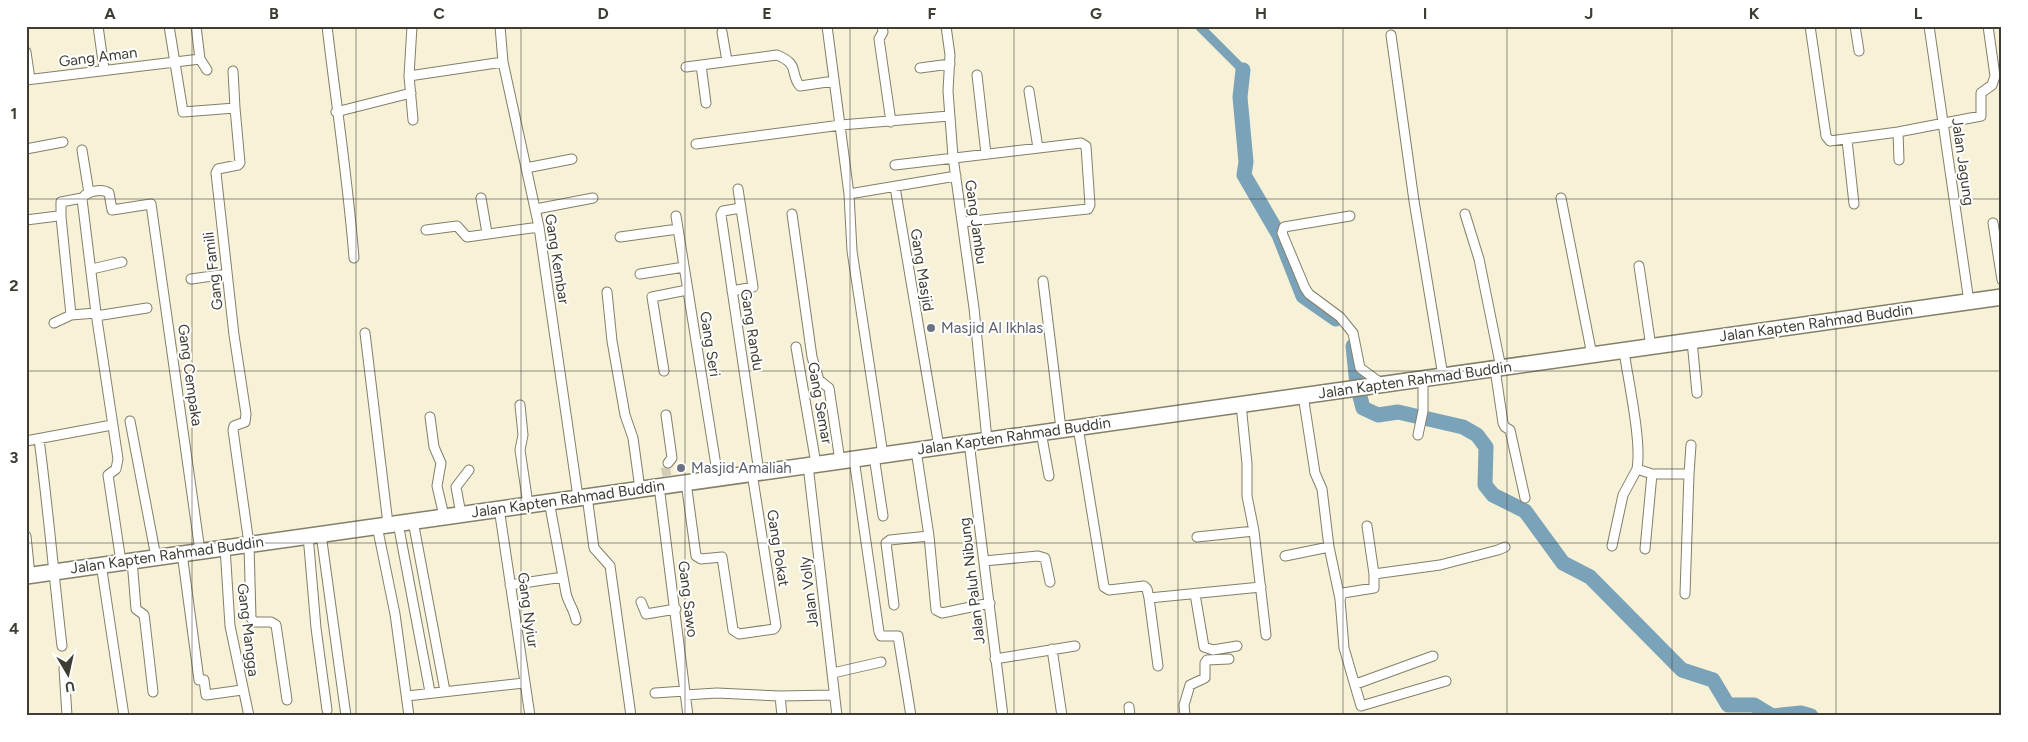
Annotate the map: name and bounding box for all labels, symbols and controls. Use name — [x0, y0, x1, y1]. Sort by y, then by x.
text: A — [104, 4, 116, 23]
text: B — [269, 4, 279, 23]
text: C — [433, 4, 445, 23]
text: D — [597, 4, 609, 23]
text: E — [762, 4, 772, 23]
text: F — [928, 4, 937, 23]
text: G — [1090, 4, 1102, 23]
text: H — [1255, 4, 1267, 23]
text: I — [1423, 4, 1427, 23]
text: J — [1585, 4, 1593, 23]
text: K — [1749, 4, 1760, 23]
text: L — [1914, 4, 1923, 23]
street label: Gang Aman — [58, 43, 138, 71]
text: 1 — [11, 104, 17, 123]
street label: Jalan Jagung — [1948, 117, 1978, 207]
street label: Gang Jambu — [961, 179, 991, 265]
street label: Gang Kembar — [541, 212, 573, 306]
street label: Gang Masjid — [907, 227, 937, 313]
street label: Gang Famili — [199, 231, 227, 311]
text: 2 — [9, 276, 19, 295]
street label: Gang Randu — [737, 288, 767, 372]
street label: Jalan Kapten Rahmad Buddin — [1718, 301, 1914, 345]
street label: Gang Seri — [696, 310, 724, 378]
place label: Masjid Al Ikhlas — [941, 319, 1043, 337]
marker: Masjid Al Ikhlas — [925, 322, 937, 334]
street label: Gang Cempaka — [174, 323, 206, 427]
street label: Jalan Kapten Rahmad Buddin — [1317, 358, 1513, 402]
street label: Gang Semar — [804, 361, 836, 445]
street label: Jalan Kapten Rahmad Buddin — [916, 414, 1112, 458]
text: 3 — [10, 448, 19, 467]
place label: Masjid Amaliah — [691, 459, 792, 477]
marker: Masjid Amaliah — [675, 462, 687, 474]
street label: Jalan Kapten Rahmad Buddin — [470, 477, 666, 521]
street label: Gang Pokat — [763, 508, 793, 588]
street label: Jalan Paluh Nibung — [955, 516, 989, 646]
street label: Jalan Kapten Rahmad Buddin — [69, 533, 265, 577]
street label: Jalan Volly — [796, 555, 822, 629]
street label: Gang Sawo — [674, 560, 702, 639]
street label: Gang Nyiur — [514, 571, 542, 649]
street label: Gang Mangga — [233, 582, 263, 678]
text: 4 — [9, 619, 19, 638]
north arrow — [42, 650, 92, 700]
text: U — [64, 677, 76, 696]

